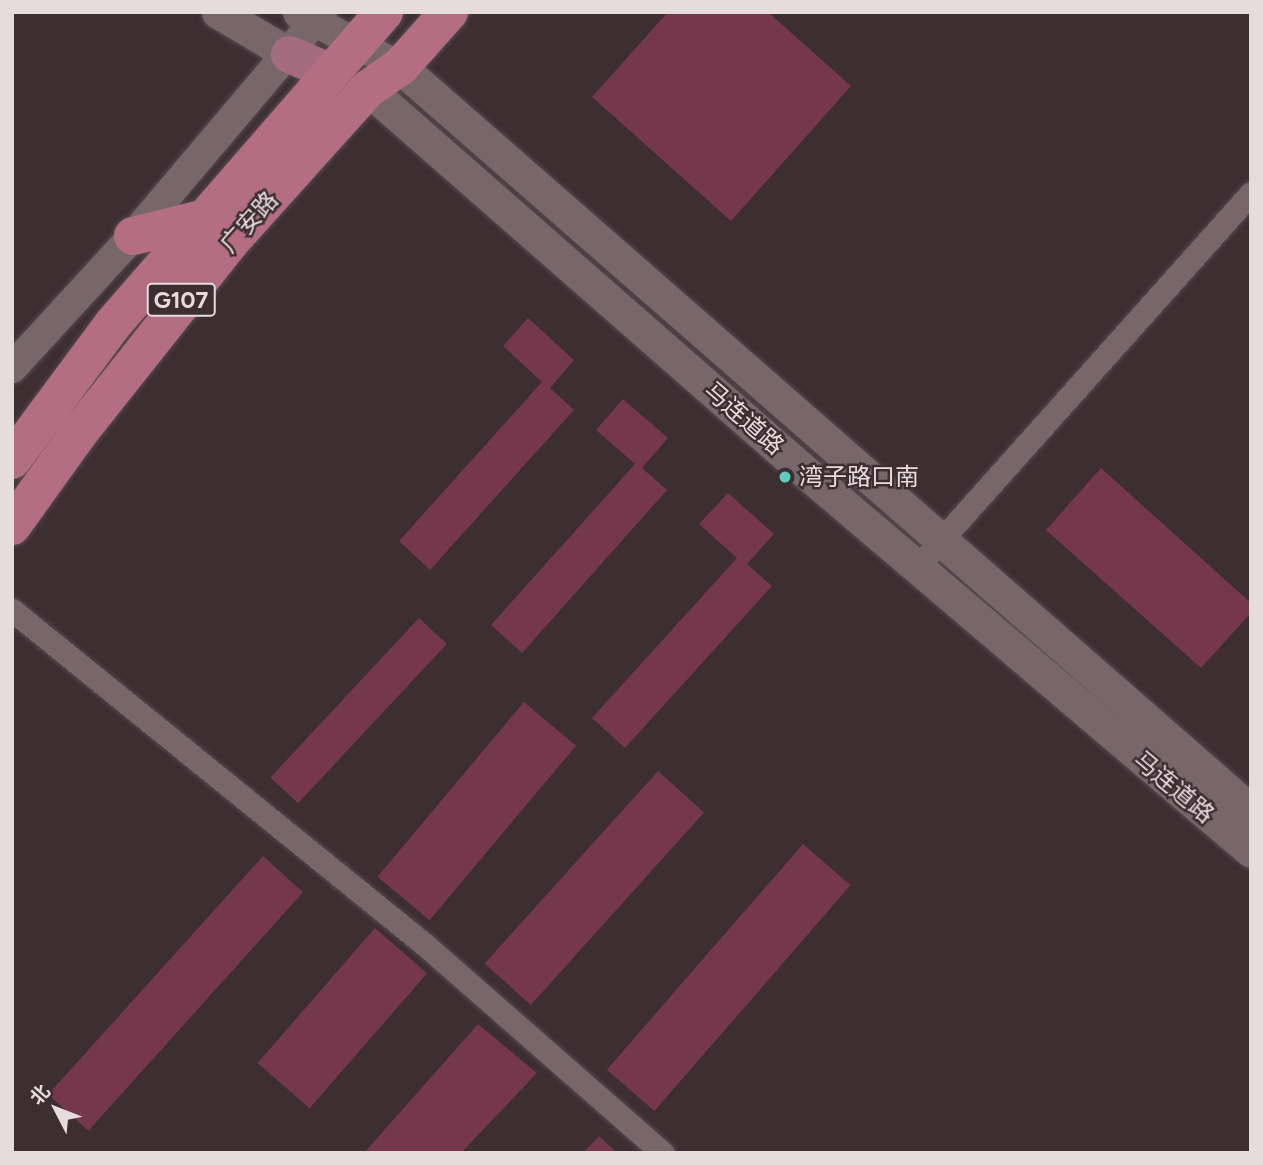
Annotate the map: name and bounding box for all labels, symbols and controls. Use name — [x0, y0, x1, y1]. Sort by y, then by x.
street label: 广安路 — [214, 186, 284, 258]
road number: G107 — [146, 280, 216, 320]
street label: 马连道路 — [698, 376, 790, 460]
place label: 湾子路口南 — [799, 463, 919, 491]
marker: 湾子路口南 — [777, 469, 793, 485]
street label: 马连道路 — [1128, 745, 1220, 829]
north arrow — [21, 1074, 91, 1144]
text: 北 — [25, 1080, 55, 1109]

